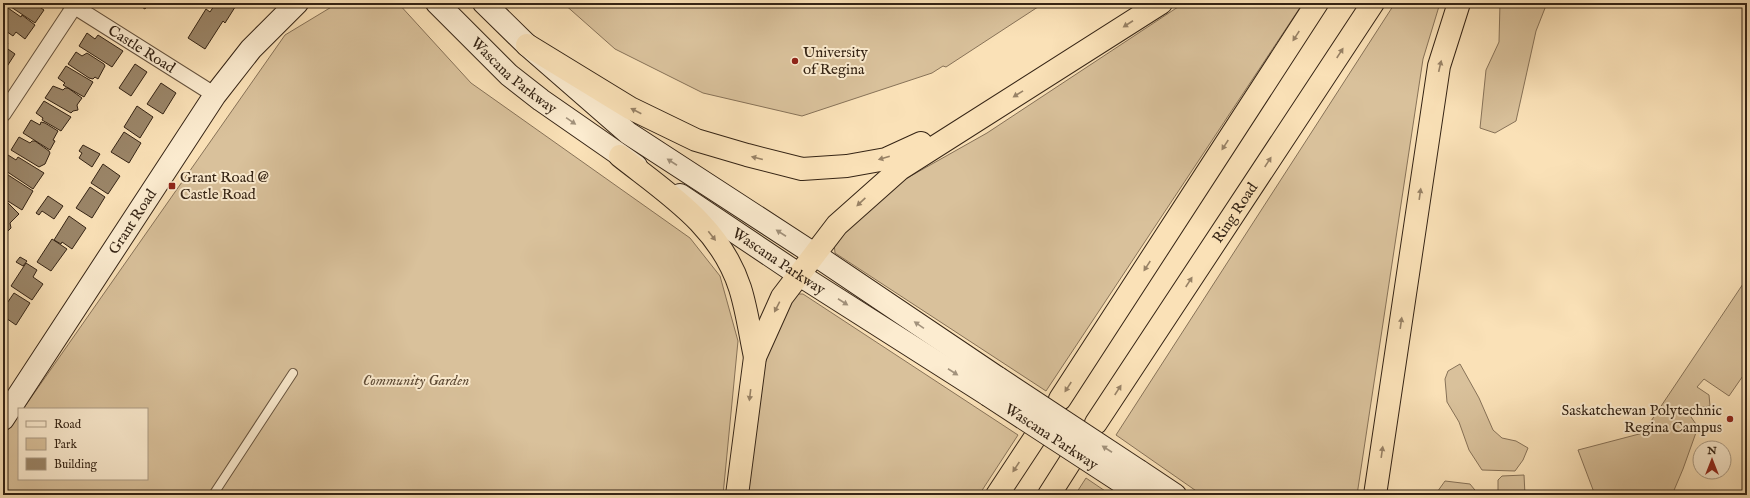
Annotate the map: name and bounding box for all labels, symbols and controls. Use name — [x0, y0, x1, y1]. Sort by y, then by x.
one-way arrow — [1123, 20, 1133, 28]
street label: Castle Road — [104, 21, 179, 78]
one-way arrow — [1292, 30, 1299, 42]
street label: Wascana Parkway — [467, 33, 561, 119]
place label: University of Regina — [803, 43, 869, 79]
one-way arrow — [1336, 48, 1344, 58]
marker: University of Regina — [790, 56, 800, 66]
one-way arrow — [1437, 60, 1443, 72]
one-way arrow — [1012, 90, 1024, 97]
one-way arrow — [630, 108, 642, 114]
one-way arrow — [566, 117, 576, 125]
one-way arrow — [1221, 140, 1229, 150]
one-way arrow — [750, 154, 763, 160]
one-way arrow — [878, 155, 890, 161]
one-way arrow — [1265, 156, 1272, 168]
one-way arrow — [667, 158, 677, 166]
place label: Grant Road @ Castle Road — [180, 168, 269, 204]
street label: Ring Road — [1208, 178, 1263, 247]
marker: Grant Road @ Castle Road — [167, 181, 177, 191]
street label: Grant Road — [104, 185, 161, 258]
one-way arrow — [1417, 188, 1423, 200]
one-way arrow — [857, 197, 866, 206]
street label: Wascana Parkway — [729, 224, 829, 299]
one-way arrow — [776, 229, 786, 237]
one-way arrow — [708, 231, 717, 242]
one-way arrow — [1143, 261, 1151, 271]
one-way arrow — [1185, 277, 1193, 287]
one-way arrow — [837, 299, 849, 306]
one-way arrow — [774, 301, 780, 312]
one-way arrow — [1398, 317, 1404, 329]
one-way arrow — [914, 322, 925, 329]
one-way arrow — [947, 369, 959, 376]
park label: Community Garden — [363, 371, 469, 390]
one-way arrow — [1065, 381, 1072, 393]
one-way arrow — [1114, 385, 1121, 396]
one-way arrow — [747, 389, 753, 401]
street label: Wascana Parkway — [1001, 400, 1102, 475]
place label: Saskatchewan Polytechnic Regina Campus — [1561, 401, 1722, 437]
legend — [18, 408, 148, 480]
marker: Saskatchewan Polytechnic Regina Campus — [1725, 414, 1735, 424]
text: Road — [54, 417, 82, 432]
text: Park — [54, 437, 77, 452]
north arrow — [1692, 440, 1732, 480]
text: N — [1706, 444, 1717, 458]
one-way arrow — [1101, 446, 1112, 453]
one-way arrow — [1379, 446, 1385, 458]
text: Building — [54, 457, 98, 472]
one-way arrow — [1012, 462, 1020, 472]

